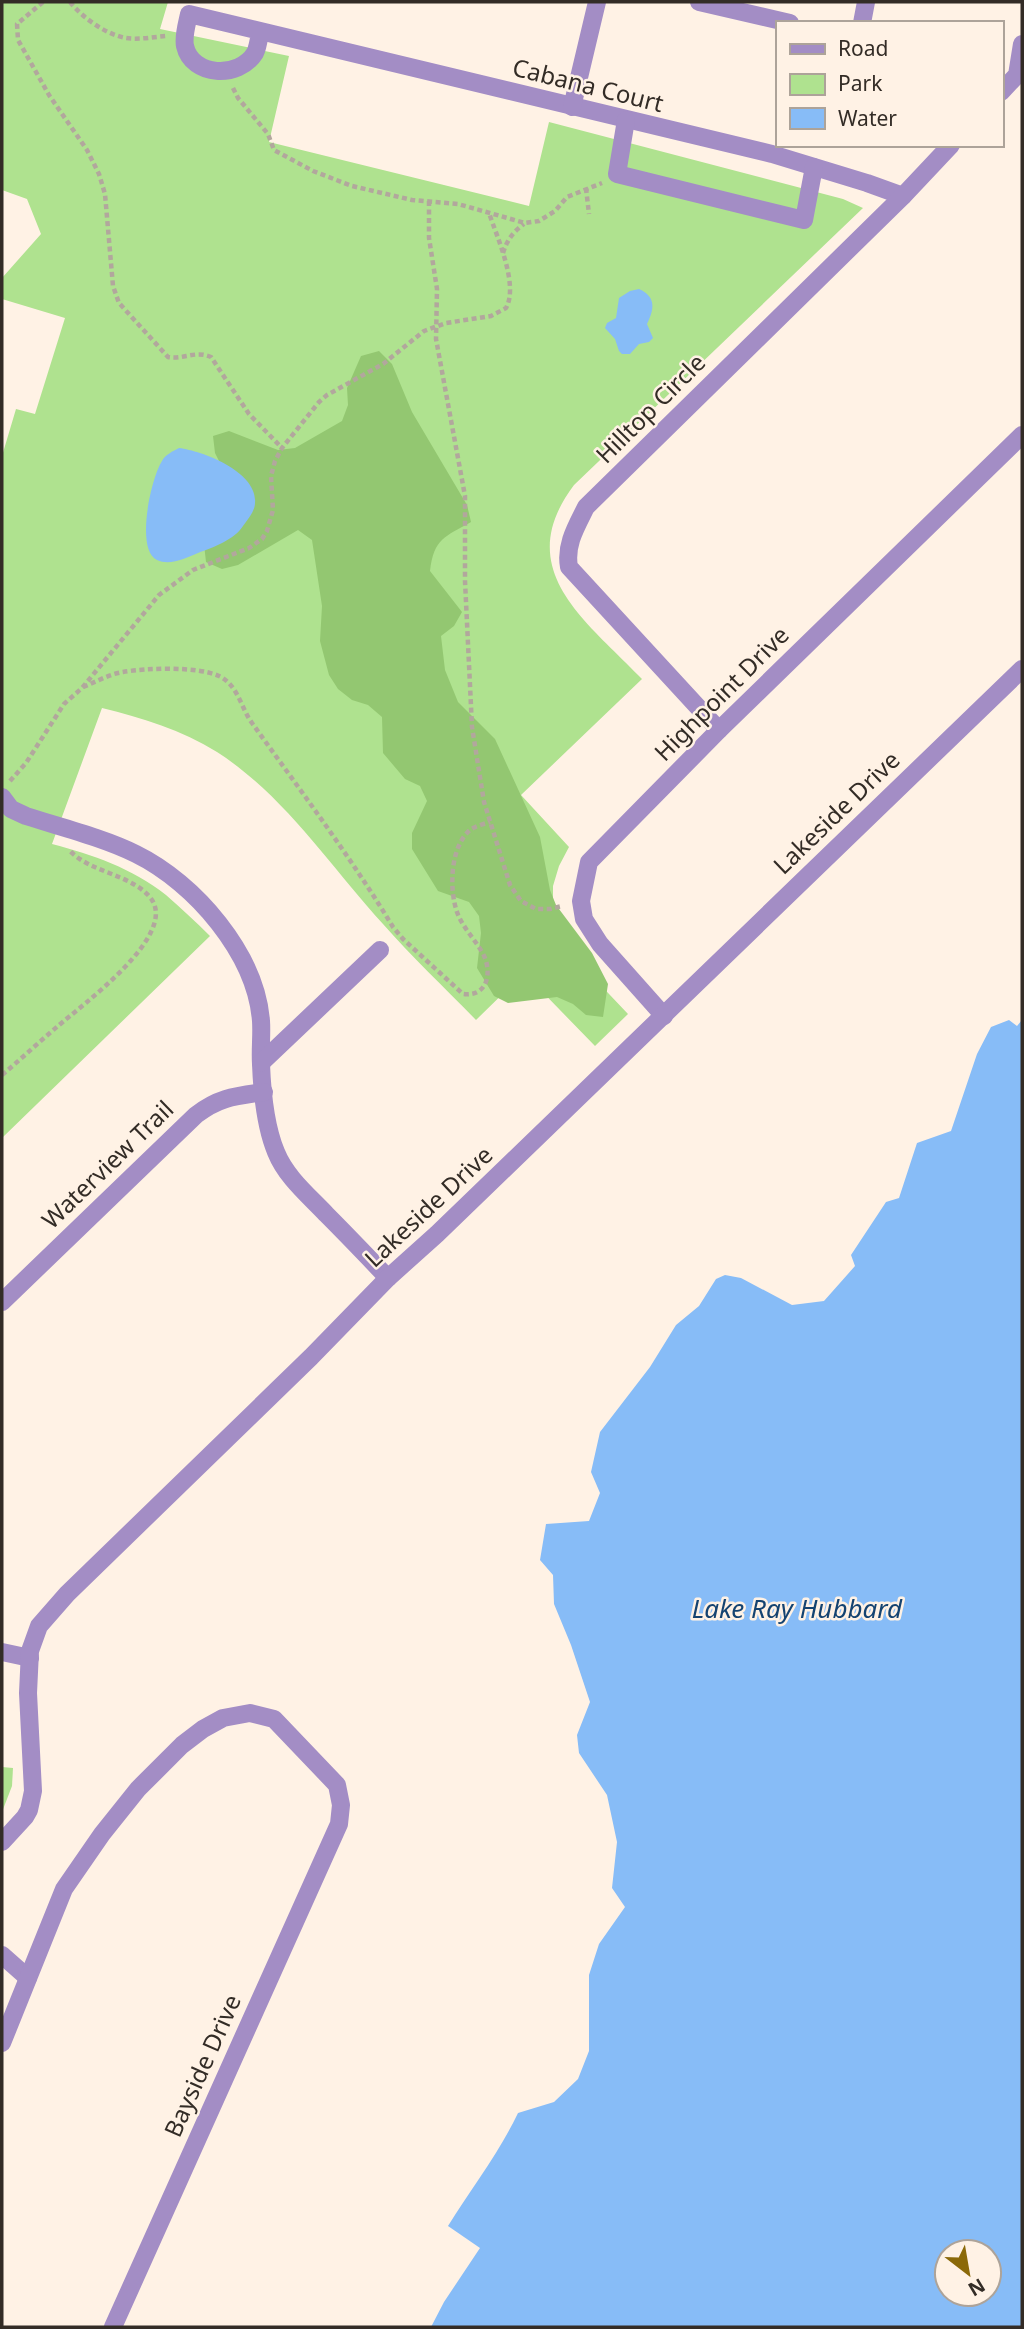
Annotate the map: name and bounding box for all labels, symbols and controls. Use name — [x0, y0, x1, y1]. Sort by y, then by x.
legend — [776, 21, 1003, 147]
text: Road — [838, 34, 888, 62]
street label: Cabana Court — [509, 50, 668, 119]
text: Park — [838, 69, 883, 97]
text: Water — [838, 104, 897, 132]
street label: Hilltop Circle — [588, 346, 712, 470]
street label: Highpoint Drive — [646, 618, 796, 768]
street label: Lakeside Drive — [766, 743, 906, 881]
street label: Waterview Trail — [34, 1093, 180, 1235]
street label: Lakeside Drive — [357, 1138, 499, 1274]
water label: Lake Ray Hubbard — [692, 1590, 903, 1626]
street label: Bayside Drive — [155, 1989, 248, 2142]
north arrow — [933, 2238, 1003, 2308]
text: N — [963, 2272, 990, 2303]

